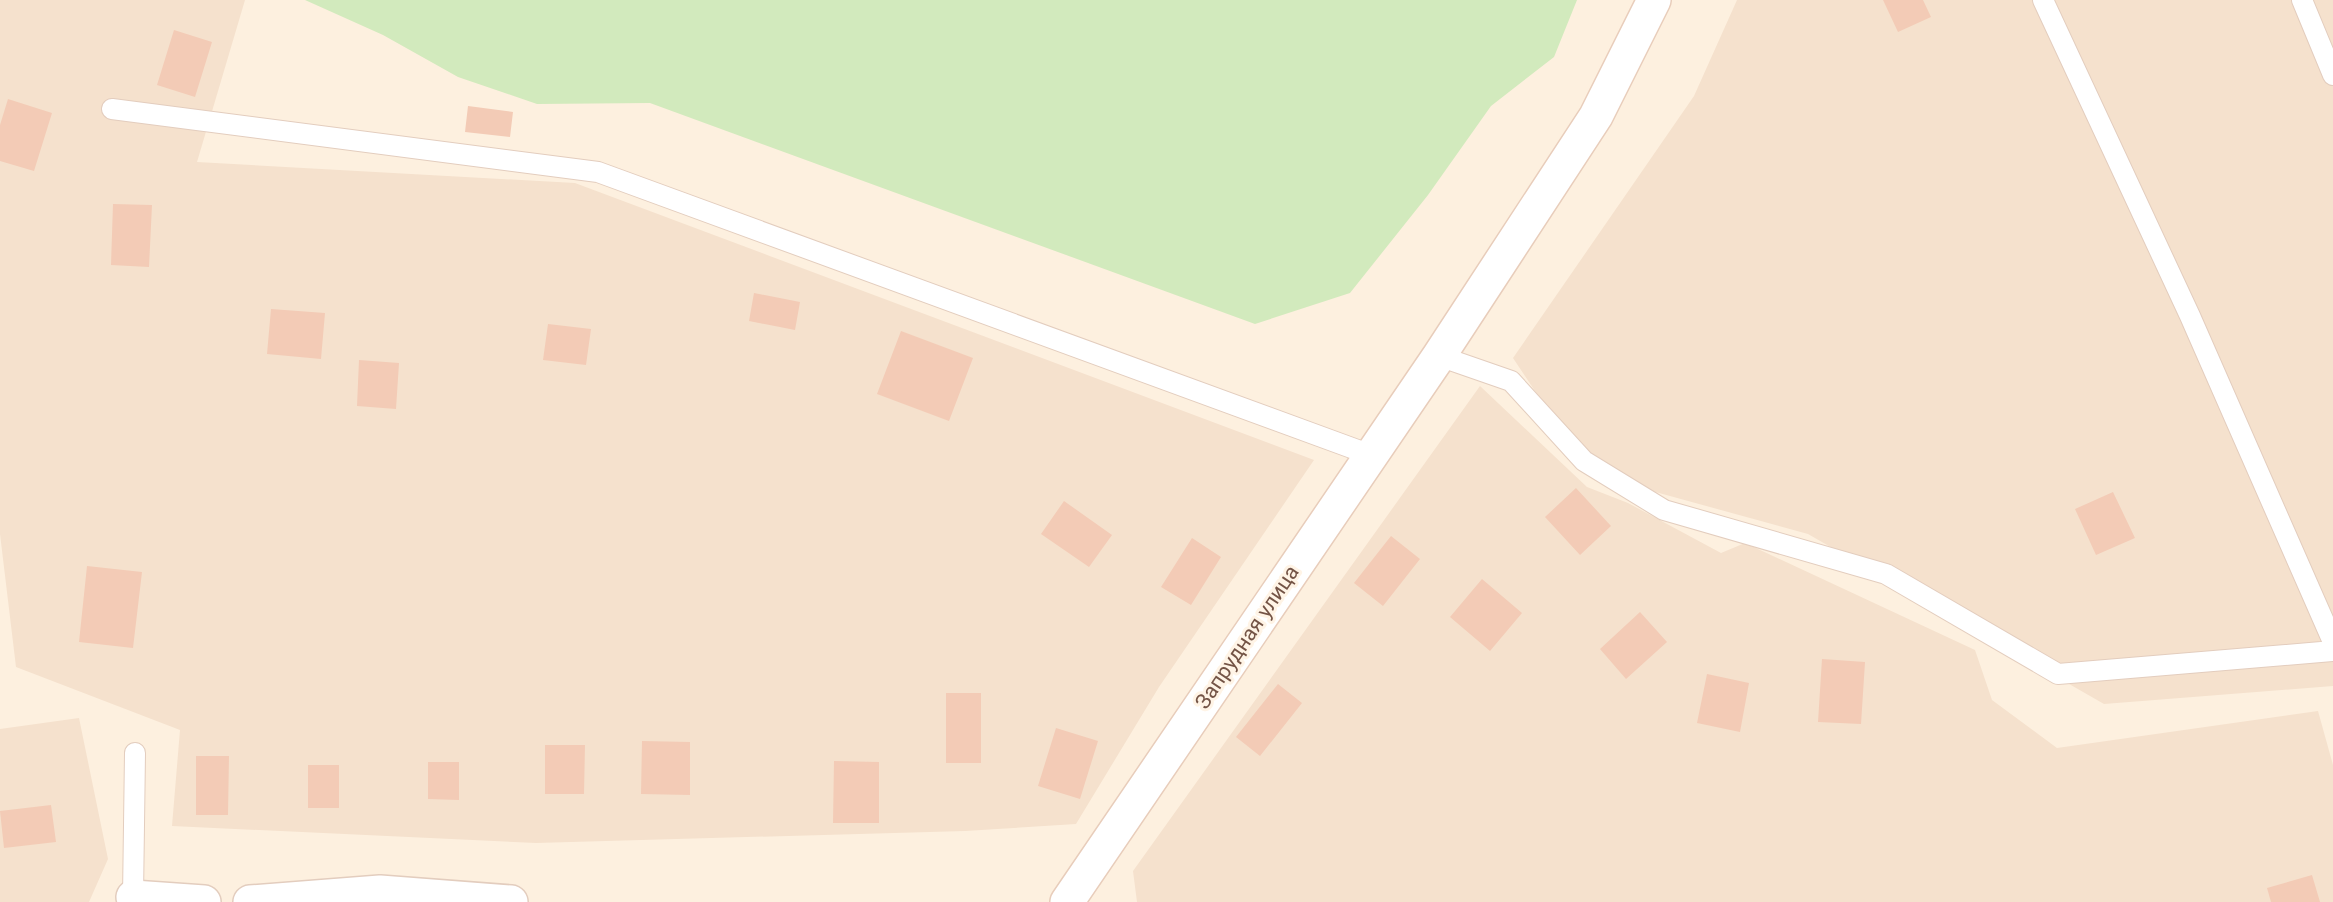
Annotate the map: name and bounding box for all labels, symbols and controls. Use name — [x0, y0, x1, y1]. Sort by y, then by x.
street label: Запрудная улица — [1190, 561, 1304, 713]

